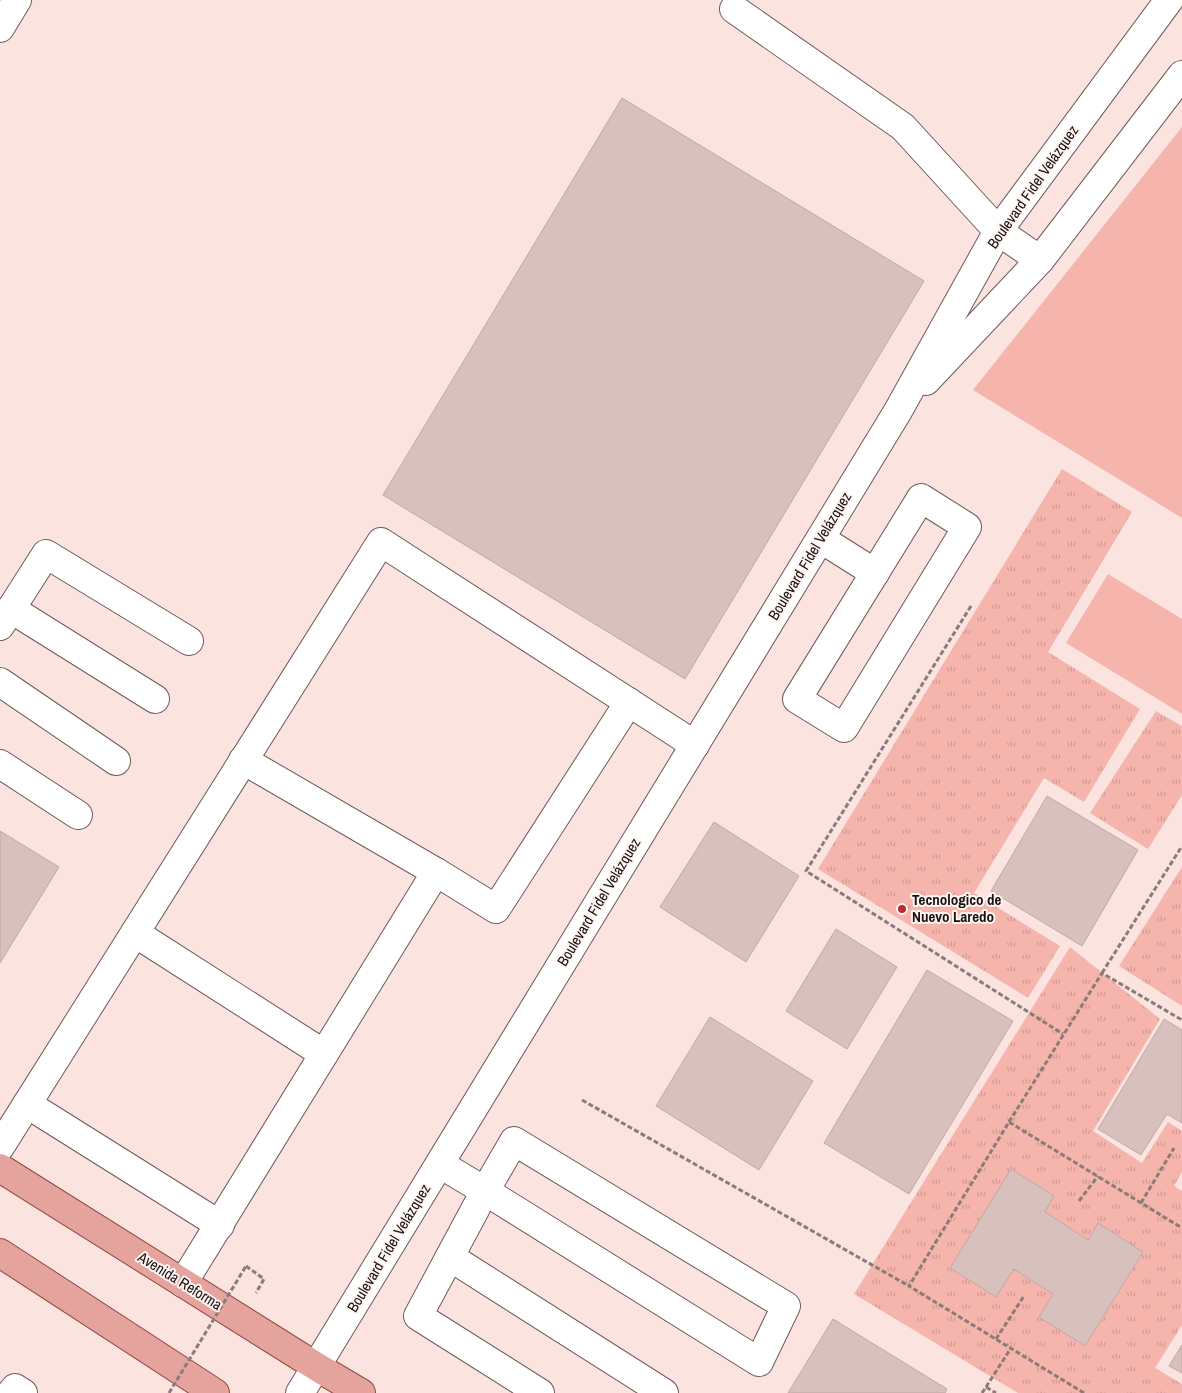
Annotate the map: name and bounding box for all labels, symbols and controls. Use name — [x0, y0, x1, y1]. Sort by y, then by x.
street label: Boulevard Fidel Velázquez — [982, 121, 1083, 253]
street label: Boulevard Fidel Velázquez — [763, 488, 856, 624]
street label: Boulevard Fidel Velázquez — [552, 834, 645, 970]
place label: Tecnologico de Nuevo Laredo — [912, 889, 1001, 927]
marker: Tecnologico de Nuevo Laredo — [896, 903, 908, 915]
street label: Boulevard Fidel Velázquez — [342, 1180, 435, 1316]
street label: Avenida Reforma — [133, 1246, 226, 1315]

